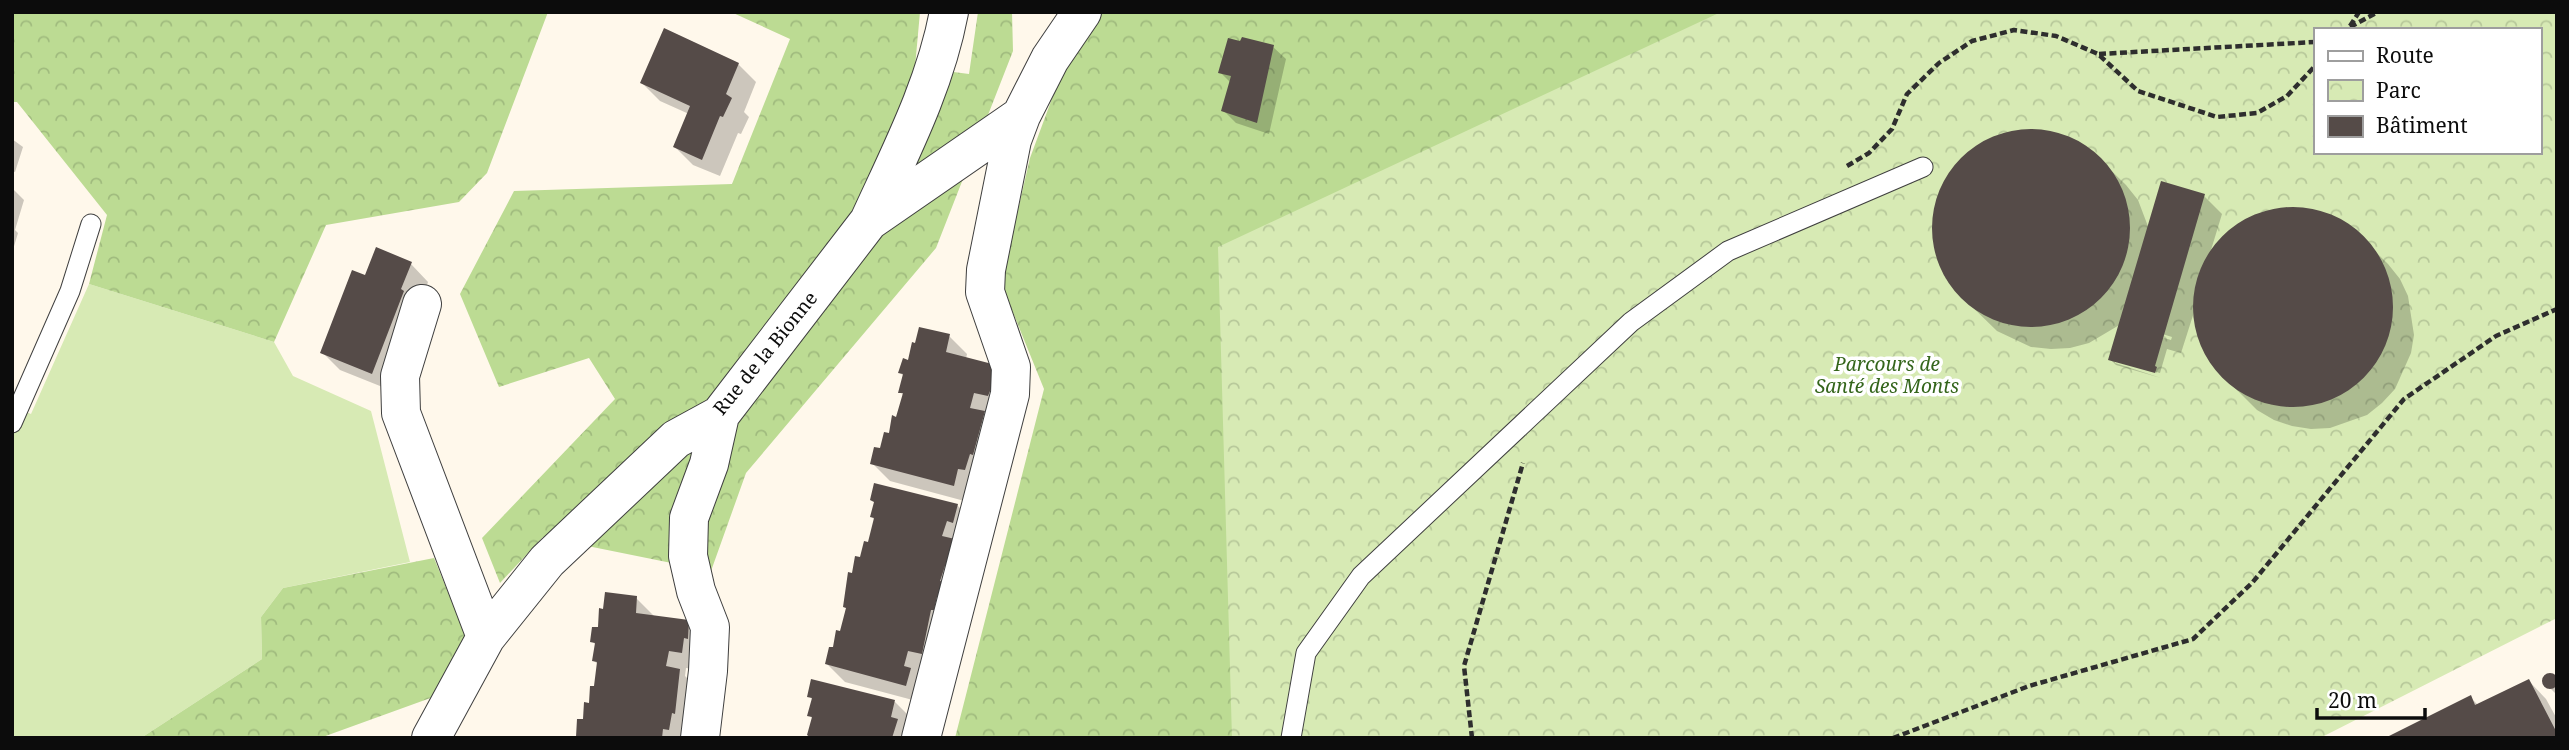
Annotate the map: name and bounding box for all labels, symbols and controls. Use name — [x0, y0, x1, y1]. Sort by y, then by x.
legend — [2314, 28, 2541, 154]
text: Route — [2376, 41, 2434, 69]
text: Parc — [2376, 76, 2421, 104]
text: Bâtiment — [2376, 111, 2468, 139]
street label: Rue de la Bionne — [707, 286, 823, 420]
park label: Parcours de Santé des Monts — [1815, 351, 1959, 399]
scale bar — [2317, 676, 2426, 720]
text: 20 m — [2328, 686, 2377, 714]

